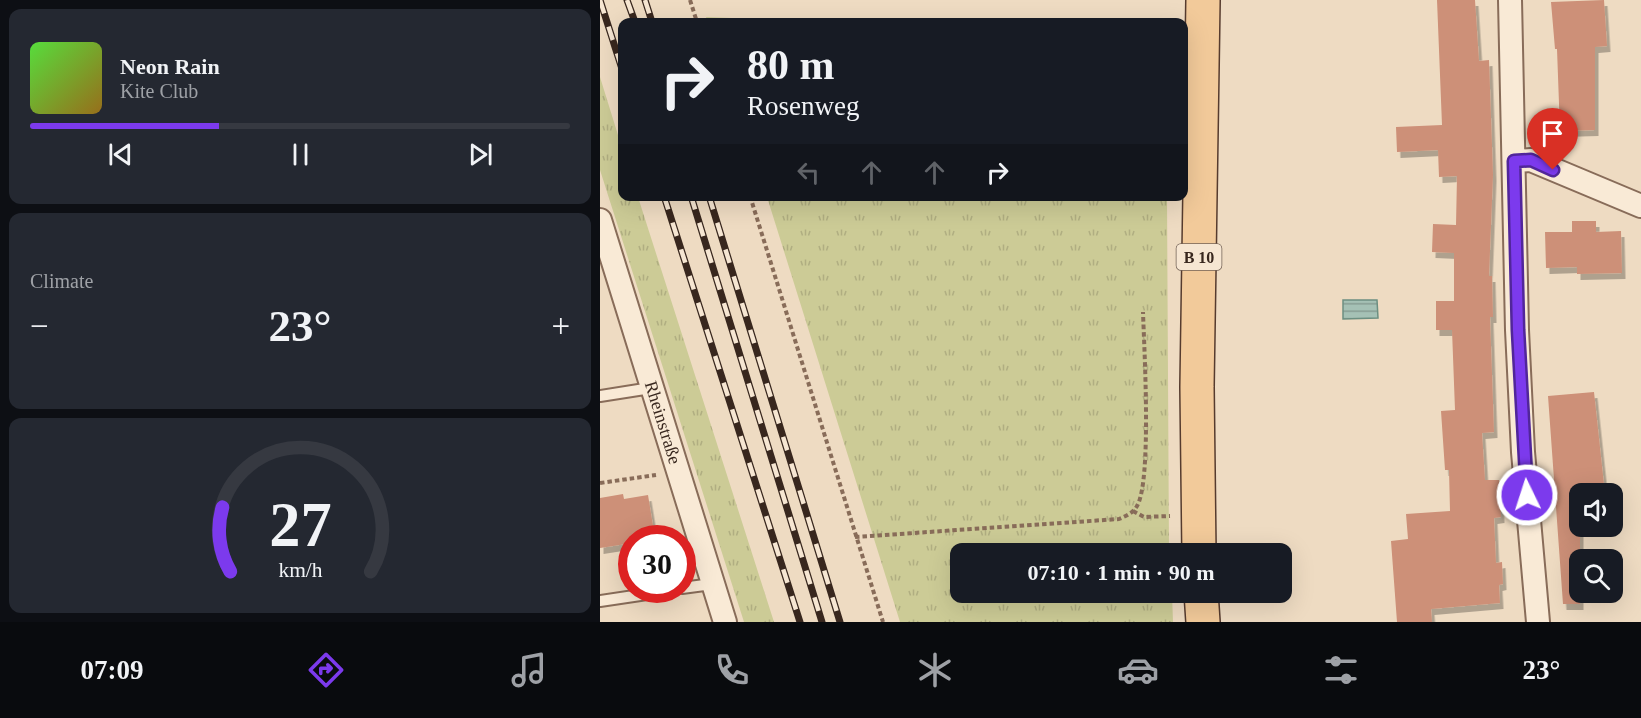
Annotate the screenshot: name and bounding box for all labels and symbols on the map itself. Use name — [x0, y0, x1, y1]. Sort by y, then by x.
pin — [1527, 108, 1578, 170]
road number: B 10 — [1176, 244, 1222, 270]
street label: Rheinstraße — [641, 378, 685, 466]
position arrow — [1495, 463, 1559, 527]
speed limit sign: 30 — [618, 525, 696, 603]

